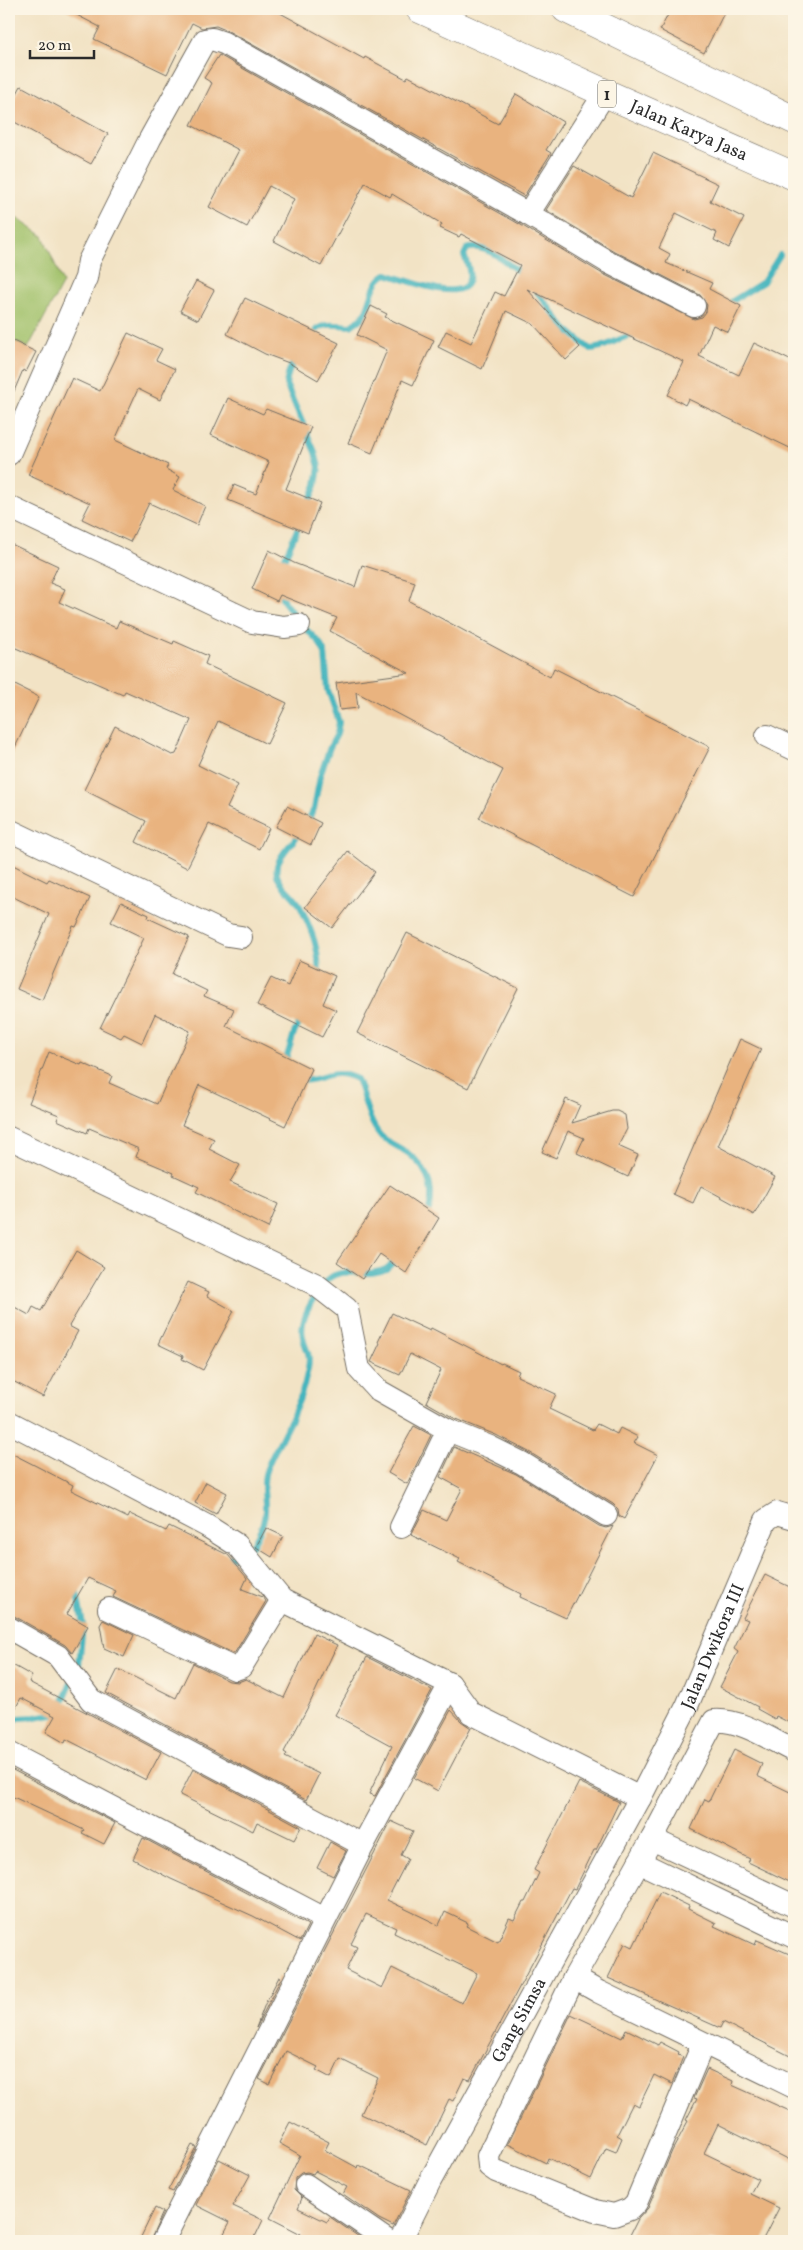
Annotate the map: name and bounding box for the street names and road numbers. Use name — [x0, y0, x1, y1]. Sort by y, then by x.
road number: 1 — [598, 80, 616, 108]
street label: Jalan Karya Jasa — [626, 94, 751, 168]
street label: Jalan Dwikora III — [676, 1580, 752, 1714]
street label: Gang Simsa — [486, 1973, 553, 2068]

